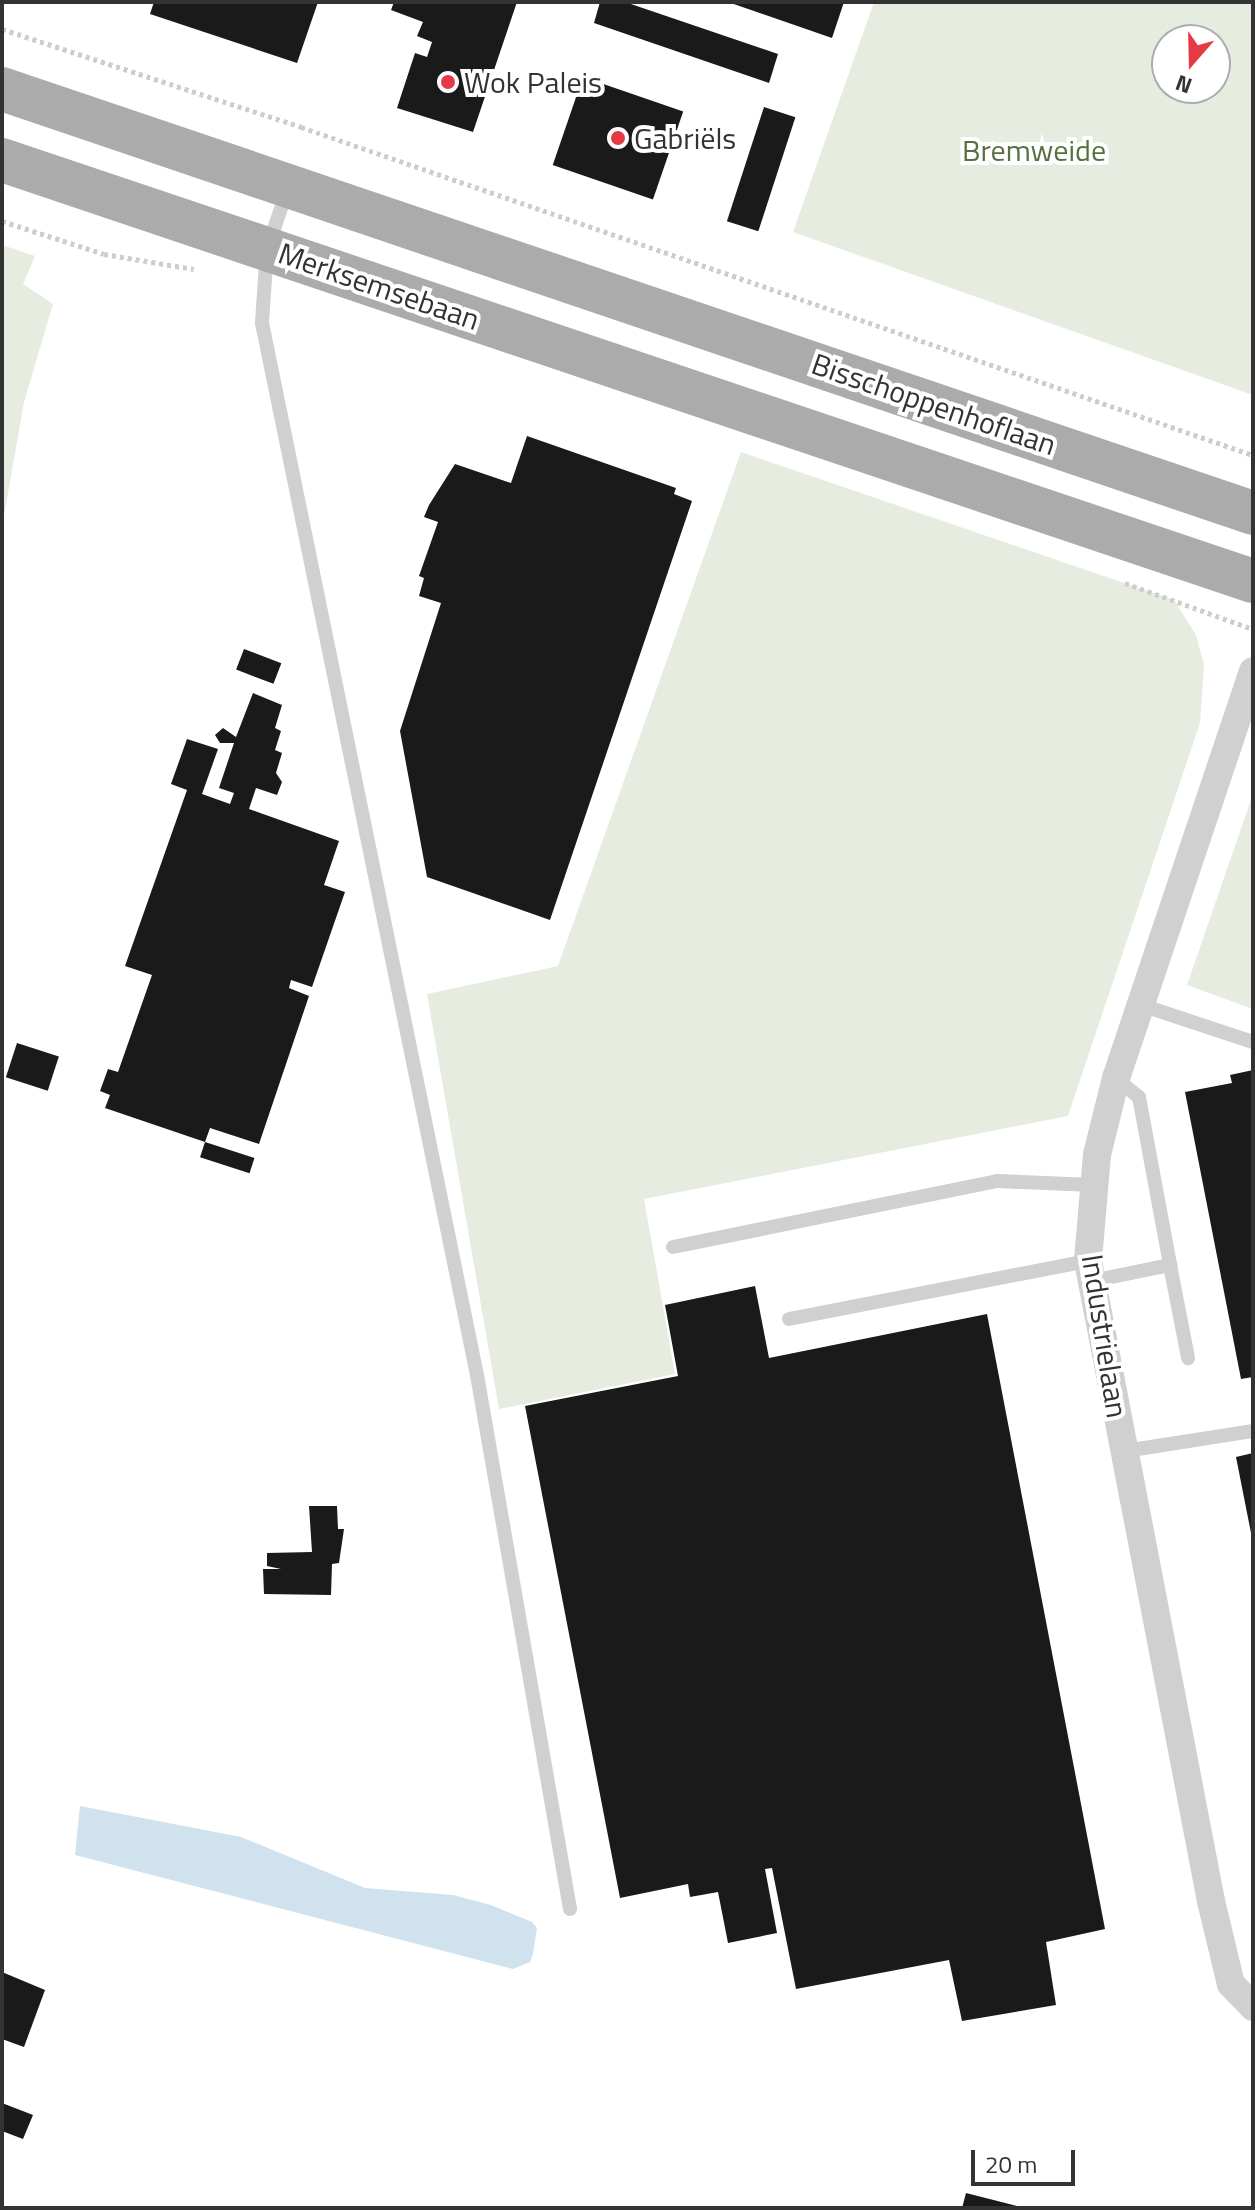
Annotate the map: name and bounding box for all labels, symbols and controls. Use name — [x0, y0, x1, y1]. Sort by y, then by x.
north arrow — [1151, 24, 1231, 104]
place label: Wok Paleis — [464, 64, 602, 100]
text: N — [1170, 66, 1196, 103]
marker: Wok Paleis — [439, 73, 457, 91]
place label: Gabriëls — [634, 120, 736, 156]
marker: Gabriëls — [609, 129, 627, 147]
park label: Bremweide — [962, 132, 1106, 168]
street label: Merksemsebaan — [274, 235, 484, 337]
street label: Bisschoppenhoflaan — [807, 345, 1061, 463]
street label: Industrielaan — [1074, 1252, 1136, 1420]
scale bar — [975, 2134, 1079, 2184]
text: 20 m — [985, 2146, 1037, 2182]

